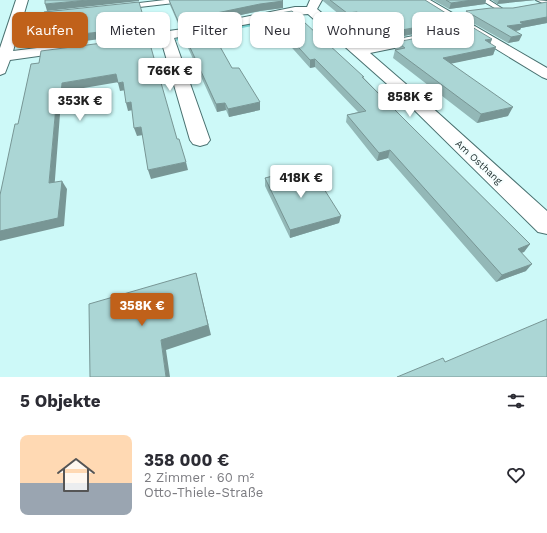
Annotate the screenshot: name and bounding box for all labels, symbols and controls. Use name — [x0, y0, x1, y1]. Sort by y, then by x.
chip: Kaufen — [12, 12, 88, 48]
chip: Mieten — [96, 12, 170, 48]
chip: Filter — [178, 12, 242, 48]
chip: Neu — [250, 12, 305, 48]
chip: Wohnung — [313, 12, 404, 48]
chip: Haus — [412, 12, 474, 48]
pin: 766K € — [137, 58, 203, 92]
text: 766K € — [147, 63, 193, 78]
pin: 858K € — [377, 84, 443, 118]
pin: 353K € — [47, 88, 113, 122]
text: 858K € — [387, 89, 433, 104]
text: 353K € — [58, 93, 102, 108]
street label: Am Osthang — [453, 138, 505, 187]
pin: 418K € — [268, 165, 334, 199]
text: 418K € — [279, 170, 323, 185]
pin: 358K € — [109, 293, 175, 327]
text: 358K € — [119, 298, 165, 313]
icon: filters — [505, 390, 527, 412]
text: 5 Objekte — [20, 391, 101, 411]
text: 358 000 € — [144, 450, 229, 470]
icon: home — [52, 451, 100, 499]
icon: heart — [505, 464, 527, 486]
text: 2 Zimmer · 60 m² — [144, 470, 254, 485]
text: Otto-Thiele-Straße — [144, 485, 263, 500]

